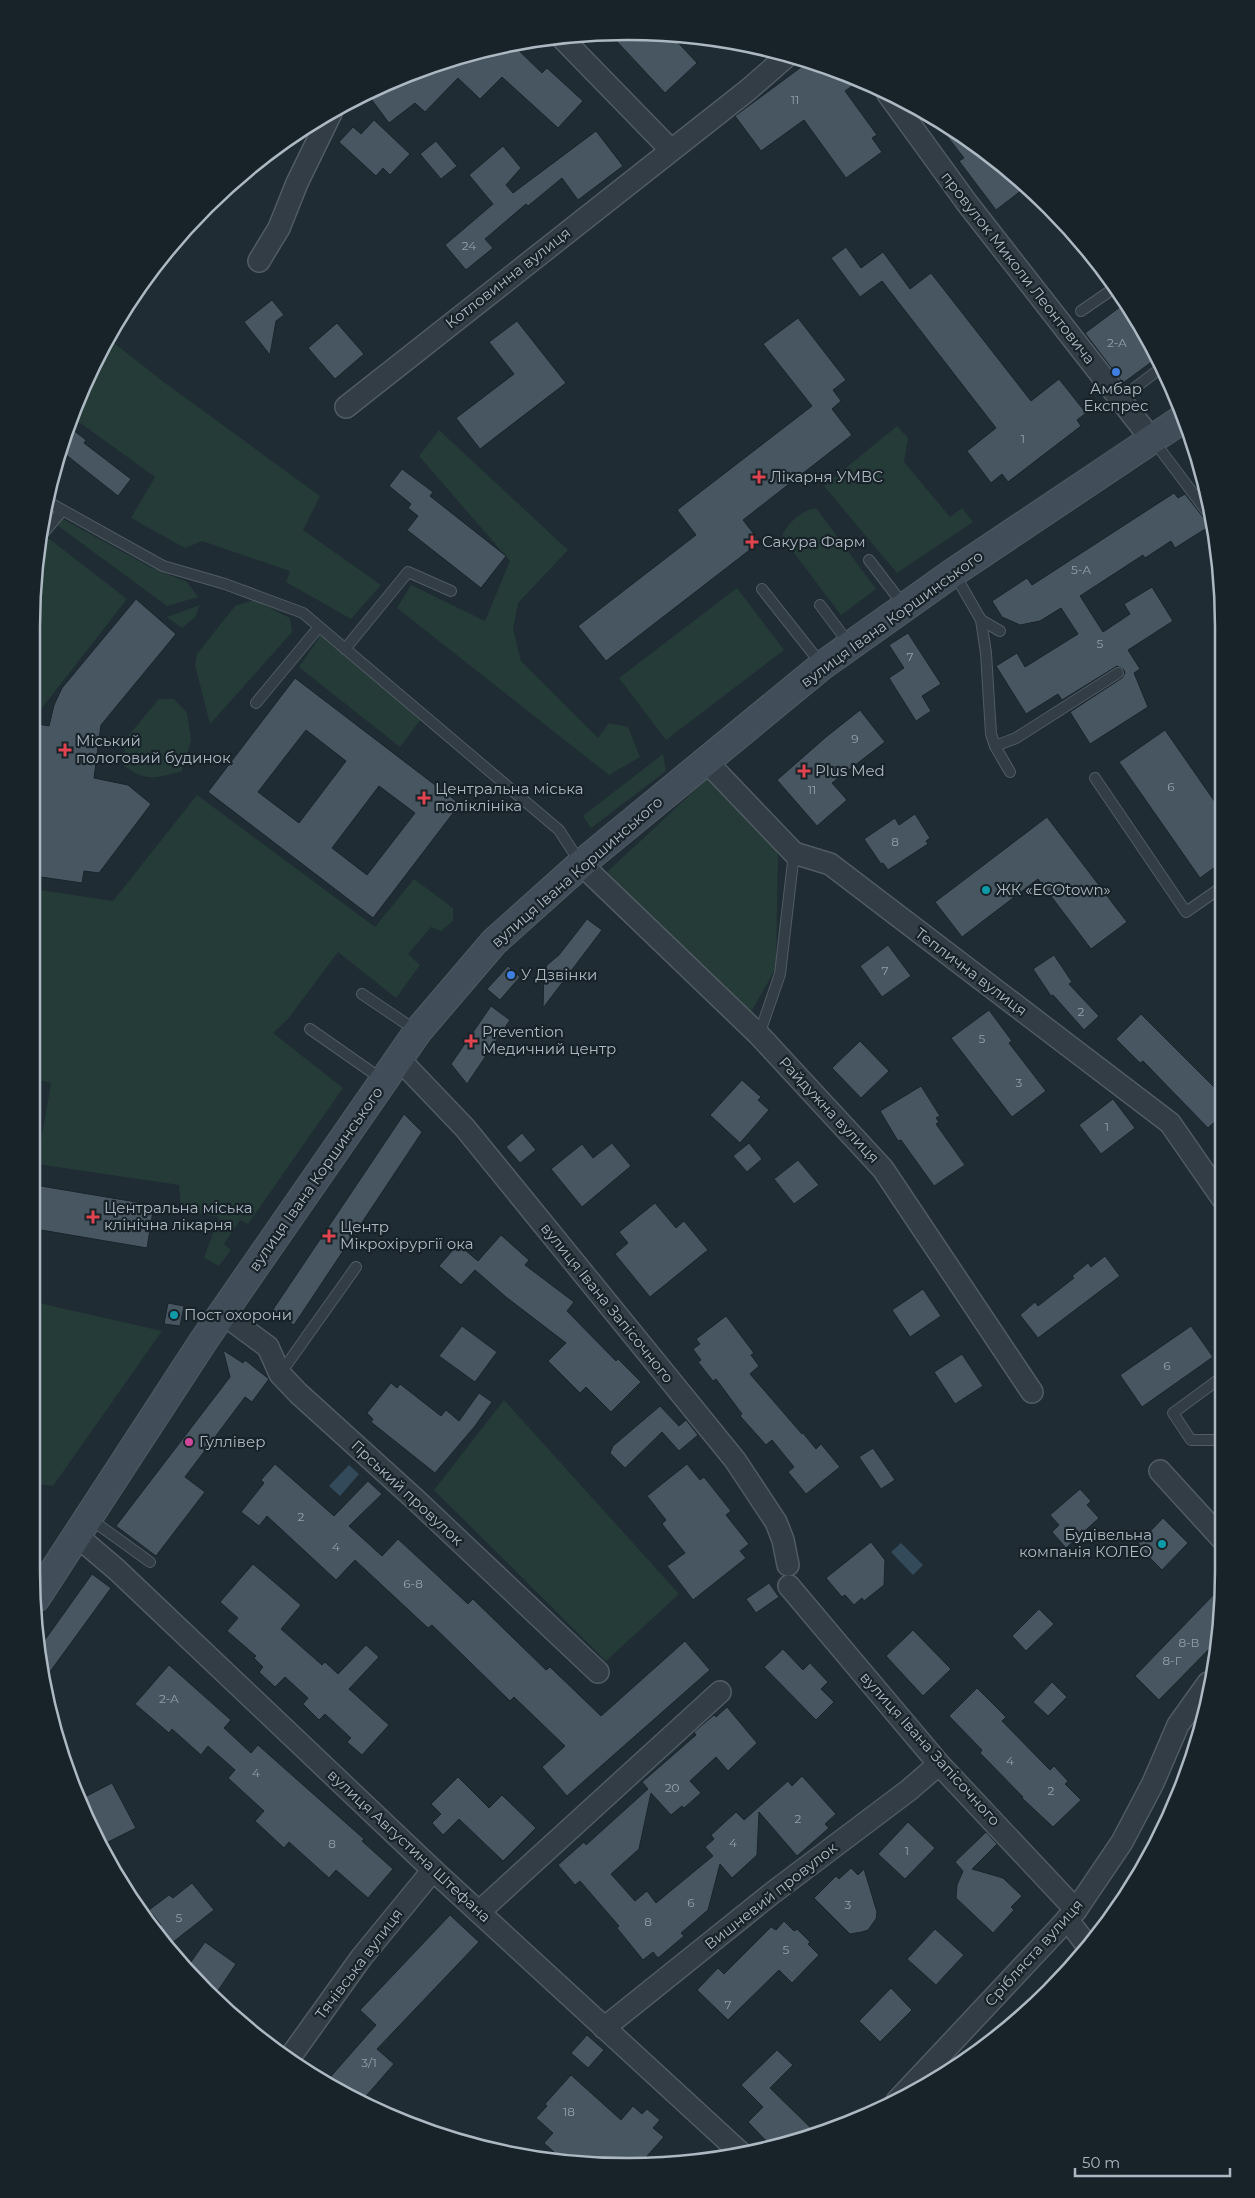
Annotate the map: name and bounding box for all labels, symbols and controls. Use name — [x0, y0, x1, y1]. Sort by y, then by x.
house number: 11 — [791, 92, 799, 107]
street label: провулок Миколи Леонтовича — [937, 168, 1100, 368]
street label: Котловинна вулиця — [441, 223, 574, 332]
house number: 24 — [462, 238, 476, 253]
house number: 2-А — [1107, 335, 1127, 350]
marker: Амбар Експрес — [1110, 366, 1122, 378]
place label: Амбар Експрес — [1084, 379, 1148, 415]
house number: 1 — [1021, 431, 1025, 446]
place label: Лікарня УМВС — [770, 467, 883, 486]
marker: Лікарня УМВС — [752, 470, 766, 484]
place label: Сакура Фарм — [762, 532, 866, 551]
marker: Сакура Фарм — [746, 536, 758, 548]
street label: вулиця Івана Коршинського — [797, 546, 987, 691]
house number: 5-А — [1071, 562, 1091, 577]
house number: 5 — [1097, 636, 1104, 651]
house number: 7 — [906, 649, 914, 664]
place label: Міський пологовий будинок — [76, 731, 231, 767]
house number: 9 — [851, 731, 859, 746]
marker: Міський пологовий будинок — [58, 743, 72, 757]
place label: Plus Med — [815, 761, 885, 780]
marker: Plus Med — [797, 764, 811, 778]
place label: Центральна міська поліклініка — [435, 779, 584, 815]
house number: 6 — [1167, 779, 1175, 794]
house number: 11 — [808, 782, 816, 797]
marker: Центральна міська поліклініка — [417, 791, 431, 805]
street label: вулиця Івана Коршинського — [487, 792, 666, 951]
house number: 8 — [891, 834, 899, 849]
place label: ЖК «ECOtown» — [996, 880, 1111, 899]
marker: ЖК «ECOtown» — [980, 884, 992, 896]
street label: Теплична вулиця — [912, 923, 1031, 1020]
house number: 7 — [881, 963, 889, 978]
place label: У Дзвінки — [521, 965, 597, 984]
marker: У Дзвінки — [505, 969, 517, 981]
house number: 2 — [1078, 1004, 1085, 1019]
place label: Prevention Медичний центр — [482, 1022, 616, 1058]
house number: 5 — [979, 1031, 986, 1046]
marker: Prevention Медичний центр — [464, 1034, 478, 1048]
street label: Райдужна вулиця — [775, 1052, 884, 1167]
house number: 3 — [1016, 1075, 1023, 1090]
street label: вулиця Івана Коршинського — [244, 1083, 387, 1275]
house number: 1 — [1105, 1119, 1109, 1134]
place label: Центральна міська клінічна лікарня — [104, 1198, 253, 1234]
marker: Центральна міська клінічна лікарня — [86, 1210, 100, 1224]
place label: Центр Мікрохірургії ока — [340, 1217, 474, 1253]
street label: вулиця Івана Запісочного — [537, 1219, 678, 1387]
marker: Центр Мікрохірургії ока — [322, 1229, 336, 1243]
place label: Пост охорони — [184, 1305, 292, 1324]
marker: Пост охорони — [168, 1309, 180, 1321]
house number: 6 — [1163, 1358, 1171, 1373]
place label: Гуллівер — [199, 1432, 266, 1451]
marker: Гуллівер — [183, 1436, 195, 1448]
street label: Гірський провулок — [347, 1436, 467, 1550]
house number: 2 — [298, 1509, 305, 1524]
place label: Будівельна компанія КОЛЕО — [1019, 1525, 1152, 1561]
marker: Будівельна компанія КОЛЕО — [1156, 1538, 1168, 1550]
house number: 4 — [332, 1539, 340, 1554]
house number: 6-8 — [403, 1576, 423, 1591]
house number: 8-В — [1178, 1635, 1200, 1650]
house number: 8-Г — [1162, 1653, 1182, 1668]
street label: вулиця Івана Запісочного — [856, 1668, 1005, 1830]
house number: 2-А — [159, 1691, 179, 1706]
house number: 4 — [1006, 1753, 1014, 1768]
house number: 4 — [252, 1765, 260, 1780]
street label: вулиця Августина Штефана — [324, 1765, 495, 1926]
house number: 20 — [665, 1780, 679, 1795]
house number: 2 — [1048, 1783, 1055, 1798]
house number: 2 — [795, 1811, 802, 1826]
house number: 4 — [729, 1835, 737, 1850]
house number: 8 — [328, 1836, 336, 1851]
street label: Вишневий провулок — [700, 1838, 841, 1953]
house number: 1 — [905, 1843, 909, 1858]
house number: 6 — [687, 1895, 695, 1910]
street label: Срібляста вулиця — [980, 1895, 1087, 2010]
house number: 3 — [845, 1897, 852, 1912]
street label: Тячівська вулиця — [311, 1904, 407, 2023]
house number: 5 — [176, 1910, 183, 1925]
house number: 8 — [644, 1914, 652, 1929]
house number: 5 — [783, 1942, 790, 1957]
house number: 7 — [724, 1997, 732, 2012]
house number: 3/1 — [361, 2055, 377, 2070]
house number: 18 — [563, 2104, 575, 2119]
scale bar — [1075, 2146, 1230, 2178]
text: 50 m — [1082, 2153, 1120, 2172]

